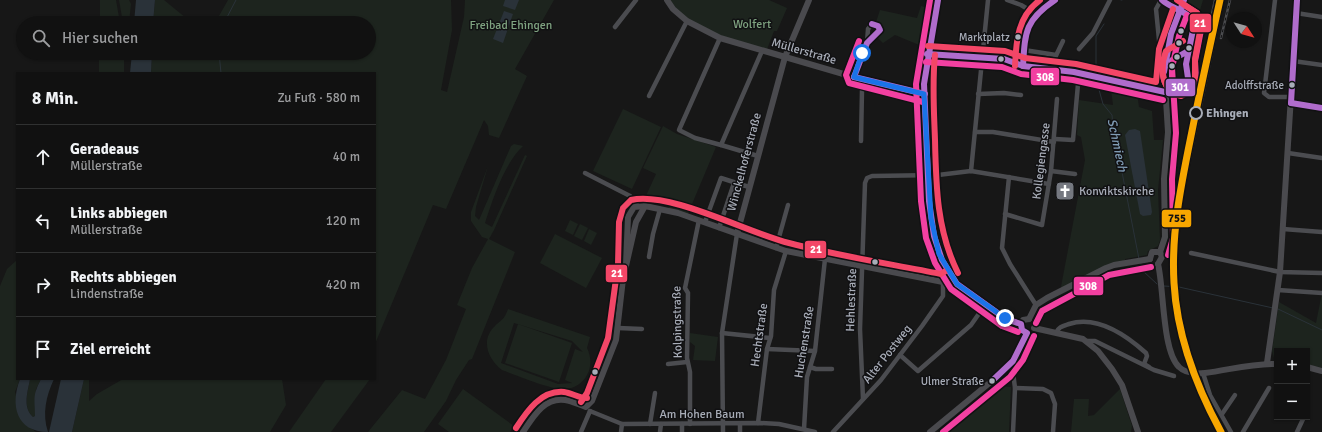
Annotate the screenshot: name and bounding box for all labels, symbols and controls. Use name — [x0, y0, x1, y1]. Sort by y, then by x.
north arrow — [1226, 12, 1262, 48]
line badge: 21 — [1189, 13, 1212, 33]
search box — [16, 16, 376, 60]
park label: Wolfert — [733, 17, 771, 32]
text: 21 — [1194, 17, 1206, 30]
park label: Freibad Ehingen — [470, 18, 552, 33]
unlabelled marker — [1176, 26, 1186, 36]
icon: search — [30, 27, 52, 49]
text: Hier suchen — [62, 29, 138, 47]
place label: Marktplatz — [959, 31, 1010, 44]
marker: Marktplatz — [1013, 32, 1023, 42]
street label: Müllerstraße — [770, 35, 838, 68]
unlabelled marker — [1174, 38, 1184, 48]
unlabelled marker — [1184, 43, 1194, 53]
route start — [853, 44, 871, 62]
unlabelled marker — [1172, 52, 1182, 62]
unlabelled marker — [996, 54, 1006, 64]
unlabelled marker — [1167, 61, 1177, 71]
line badge: 308 — [1030, 67, 1060, 86]
text: 308 — [1036, 71, 1054, 84]
line badge: 301 — [1165, 78, 1196, 97]
place label: Adolffstraße — [1225, 79, 1284, 92]
marker: Adolffstraße — [1287, 80, 1297, 90]
text: 301 — [1171, 81, 1189, 94]
text: 8 Min. — [32, 88, 78, 109]
text: Zu Fuß · 580 m — [277, 90, 360, 106]
marker: Ehingen — [1189, 106, 1203, 120]
place label: Ehingen — [1206, 106, 1249, 121]
street label: Winckelhoferstraße — [724, 111, 765, 213]
water label: Schmiech — [1104, 117, 1131, 174]
street label: Kollegiengasse — [1029, 122, 1054, 200]
text: Geradeaus — [70, 140, 139, 158]
icon: ahead — [32, 146, 54, 168]
text: 40 m — [333, 149, 360, 165]
text: Müllerstraße — [70, 158, 142, 174]
church icon: Konviktskirche — [1054, 180, 1076, 202]
place label: Konviktskirche — [1079, 184, 1154, 199]
text: Links abbiegen — [70, 204, 167, 222]
line badge: 755 — [1161, 209, 1192, 228]
icon: left — [32, 210, 54, 232]
text: 755 — [1168, 212, 1186, 225]
text: 120 m — [326, 213, 360, 229]
text: Müllerstraße — [70, 222, 142, 238]
line badge: 21 — [804, 240, 827, 259]
text: 21 — [810, 243, 822, 256]
unlabelled marker — [870, 257, 880, 267]
line badge: 21 — [605, 264, 628, 283]
text: 21 — [611, 267, 623, 280]
text: Rechts abbiegen — [70, 268, 177, 286]
street label: Hehlestraße — [843, 268, 860, 332]
icon: right — [32, 274, 54, 296]
line badge: 308 — [1073, 276, 1104, 296]
text: 420 m — [326, 277, 360, 293]
text: 308 — [1079, 280, 1097, 293]
text: Lindenstraße — [70, 286, 144, 302]
street label: Kolpingstraße — [669, 286, 686, 358]
street label: Hechtstraße — [748, 302, 771, 368]
street label: Huchenstraße — [791, 305, 818, 379]
route end — [996, 309, 1014, 327]
street label: Alter Postweg — [860, 322, 915, 387]
icon: arrive — [32, 338, 54, 360]
text: Ziel erreicht — [70, 340, 151, 358]
map controls — [1274, 348, 1310, 420]
button: + — [1274, 348, 1310, 384]
unlabelled marker — [590, 367, 600, 377]
place label: Ulmer Straße — [921, 375, 984, 388]
marker: Ulmer Straße — [987, 376, 997, 386]
button: − — [1274, 384, 1310, 420]
street label: Am Hohen Baum — [659, 407, 745, 422]

